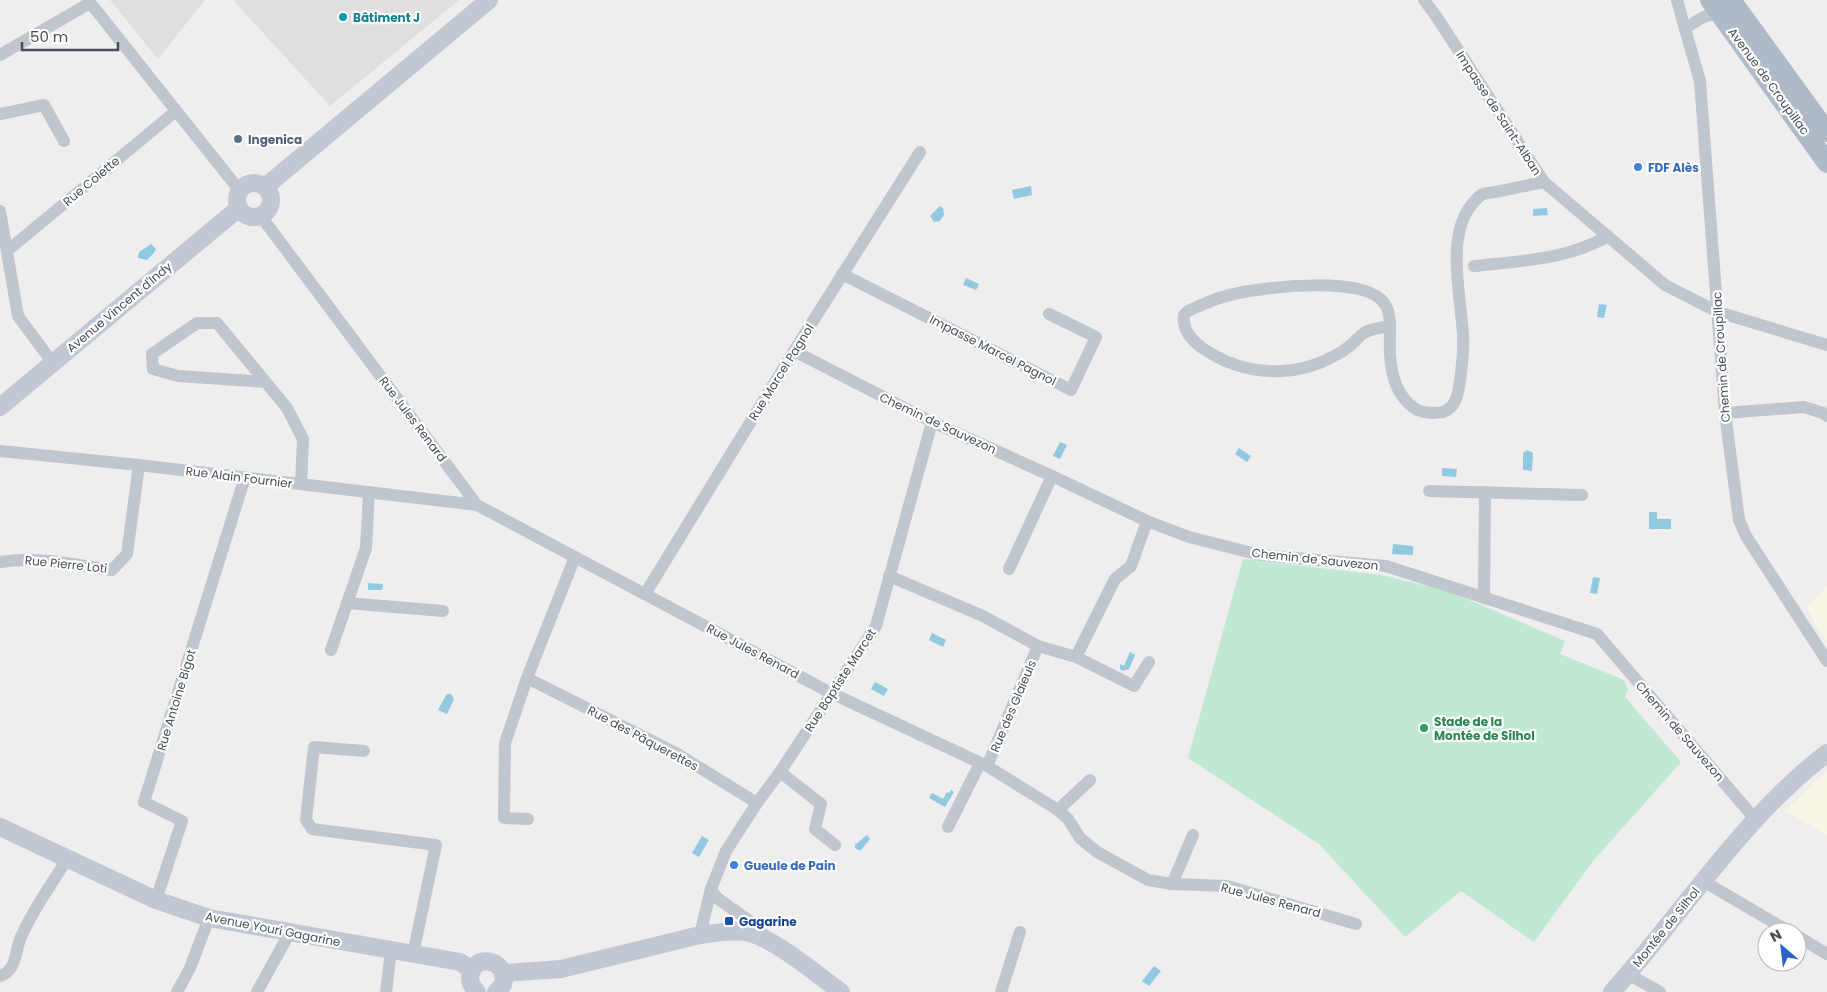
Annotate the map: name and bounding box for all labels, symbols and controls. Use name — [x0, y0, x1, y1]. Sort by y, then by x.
place label: Bâtiment J — [353, 9, 420, 26]
marker: Bâtiment J — [337, 11, 349, 23]
scale bar — [22, 20, 119, 52]
street label: Avenue de Croupillac — [1724, 24, 1814, 138]
text: 50 m — [30, 26, 68, 47]
street label: Impasse de Saint-Alban — [1452, 47, 1546, 179]
place label: Ingenica — [248, 131, 302, 148]
marker: Ingenica — [232, 133, 244, 145]
street label: Rue Colette — [59, 152, 123, 210]
place label: FDF Alès — [1648, 159, 1699, 176]
marker: FDF Alès — [1632, 161, 1644, 173]
street label: Avenue Vincent d'Indy — [63, 258, 175, 356]
street label: Chemin de Croupillac — [1708, 291, 1734, 423]
street label: Impasse Marcel Pagnol — [927, 311, 1059, 389]
street label: Rue Marcel Pagnol — [744, 320, 818, 424]
street label: Rue Jules Renard — [375, 373, 451, 465]
street label: Chemin de Sauvezon — [877, 388, 999, 458]
street label: Rue Alain Fournier — [185, 462, 294, 492]
street label: Chemin de Sauvezon — [1251, 544, 1379, 574]
street label: Rue Pierre Loti — [24, 551, 108, 577]
street label: Rue Jules Renard — [704, 619, 802, 683]
street label: Rue Baptiste Marcet — [800, 625, 880, 735]
street label: Rue Antoine Bigot — [152, 647, 200, 753]
street label: Rue des Glaïeuls — [986, 657, 1040, 755]
street label: Chemin de Sauvezon — [1632, 677, 1728, 785]
street label: Rue des Pâquerettes — [585, 702, 701, 774]
place label: Stade de la Montée de Silhol — [1434, 713, 1535, 744]
marker: Stade de la Montée de Silhol — [1418, 722, 1430, 734]
place label: Gueule de Pain — [744, 857, 836, 874]
marker: Gueule de Pain — [728, 859, 740, 871]
street label: Rue Jules Renard — [1219, 879, 1323, 921]
street label: Montée de Silhol — [1629, 883, 1704, 970]
street label: Avenue Youri Gagarine — [204, 908, 342, 950]
place label: Gagarine — [739, 913, 797, 930]
marker: Gagarine — [723, 915, 735, 927]
north arrow — [1757, 922, 1807, 972]
text: N — [1767, 924, 1785, 947]

